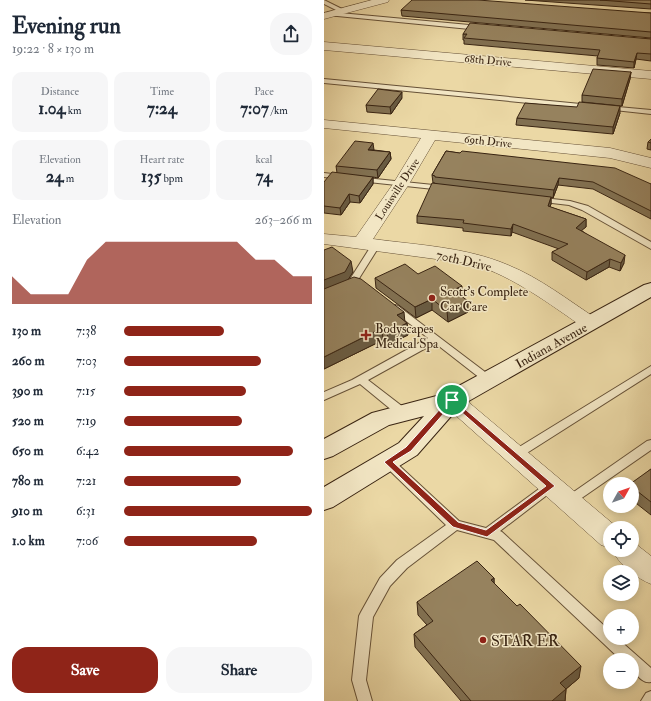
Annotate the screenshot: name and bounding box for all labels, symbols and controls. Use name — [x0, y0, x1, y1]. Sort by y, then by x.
text: Evening run — [12, 12, 121, 40]
button: share — [270, 13, 312, 55]
text: 19:22 · 8 × 130 m — [12, 41, 94, 57]
street label: 68th Drive — [464, 52, 513, 69]
text: Distance — [41, 85, 79, 98]
text: Time — [150, 85, 174, 98]
text: Pace — [254, 85, 274, 98]
text: 1.04 — [38, 98, 66, 119]
text: 7:24 — [147, 98, 177, 119]
text: 7:07 — [240, 98, 269, 119]
text: km — [66, 104, 82, 117]
text: /km — [269, 104, 288, 117]
street label: 69th Drive — [463, 133, 513, 151]
text: Elevation — [39, 153, 81, 166]
text: Heart rate — [140, 153, 184, 166]
text: kcal — [256, 153, 272, 166]
street label: Louisville Drive — [373, 156, 422, 223]
text: 24 — [46, 166, 63, 187]
text: 135 — [141, 166, 161, 187]
text: 74 — [256, 166, 272, 187]
text: m — [63, 172, 74, 185]
text: bpm — [161, 172, 183, 185]
text: Elevation — [12, 212, 62, 228]
text: 263–266 m — [255, 212, 312, 228]
street label: 70th Drive — [435, 247, 493, 275]
place label: Scott's Complete Car Care — [440, 284, 529, 315]
marker: Scott's Complete Car Care — [427, 293, 437, 303]
street label: Indiana Avenue — [513, 319, 591, 372]
place label: Bodyscapes Medical Spa — [375, 321, 439, 353]
text: 130 m — [12, 323, 41, 339]
text: 7:38 — [76, 323, 96, 339]
marker: Bodyscapes Medical Spa — [360, 329, 372, 341]
text: 260 m — [12, 353, 45, 369]
text: 7:03 — [76, 353, 97, 369]
text: 390 m — [12, 383, 43, 399]
text: 7:15 — [76, 383, 96, 399]
pin — [435, 383, 469, 417]
icon: arrive — [441, 389, 463, 411]
text: 520 m — [12, 413, 44, 429]
text: 7:19 — [76, 413, 96, 429]
text: 650 m — [12, 443, 44, 459]
text: 6:42 — [76, 443, 99, 459]
text: 780 m — [12, 473, 44, 489]
text: 7:21 — [76, 473, 96, 489]
north arrow — [603, 477, 639, 513]
map controls — [603, 477, 639, 689]
text: 910 m — [12, 503, 43, 519]
text: 6:31 — [76, 503, 95, 519]
button: locate — [603, 521, 639, 557]
text: 1.0 km — [12, 533, 45, 549]
text: 7:06 — [76, 533, 98, 549]
button: layers — [603, 565, 639, 601]
button: + — [603, 609, 639, 645]
place label: STAR ER — [491, 631, 560, 651]
marker: STAR ER — [478, 635, 488, 645]
button: Save — [12, 647, 158, 693]
button: Share — [166, 647, 312, 693]
button: − — [603, 653, 639, 689]

